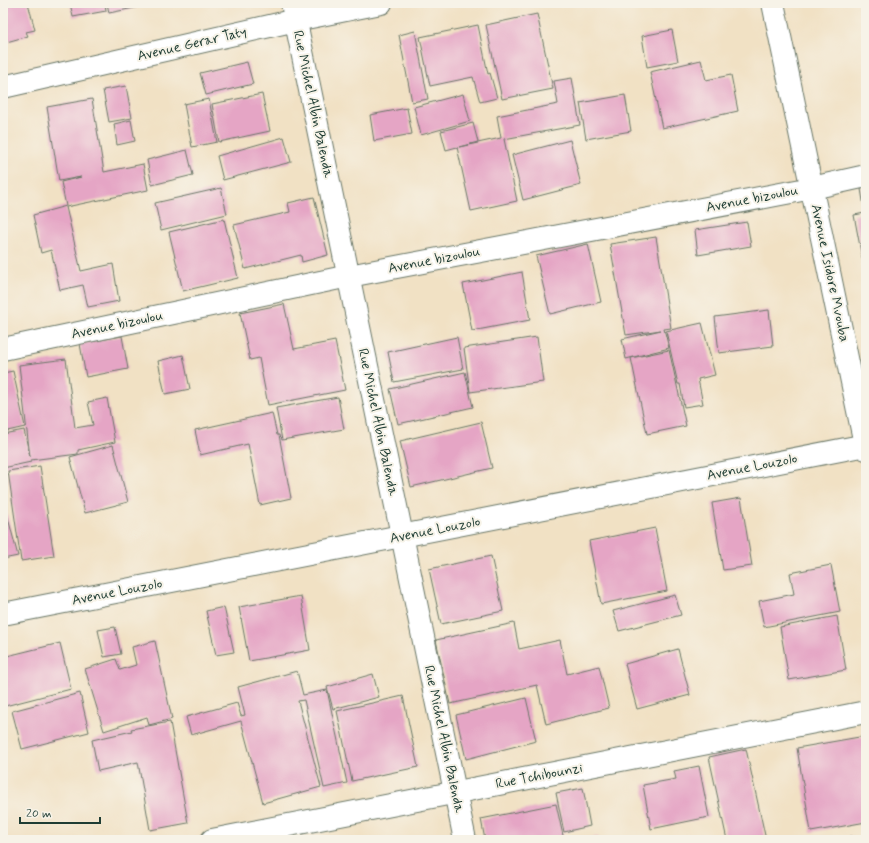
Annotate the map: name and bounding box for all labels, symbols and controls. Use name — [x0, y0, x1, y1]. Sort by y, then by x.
street label: Avenue Gerar Taty — [136, 23, 248, 65]
street label: Rue Michel Albin Balenda — [289, 29, 338, 180]
street label: Avenue bizoulou — [704, 181, 800, 217]
street label: Avenue Isidore Mvouba — [807, 202, 853, 344]
street label: Avenue bizoulou — [386, 242, 482, 278]
street label: Avenue bizoulou — [70, 306, 165, 344]
street label: Rue Michel Albin Balenda — [354, 347, 403, 498]
street label: Avenue Louzolo — [705, 449, 799, 485]
street label: Avenue Louzolo — [388, 512, 482, 548]
street label: Avenue Louzolo — [70, 574, 164, 610]
street label: Rue Michel Albin Balenda — [420, 664, 469, 815]
street label: Rue Tchibounzi — [494, 759, 584, 793]
scale bar — [20, 799, 100, 825]
text: 20 m — [26, 806, 52, 822]

